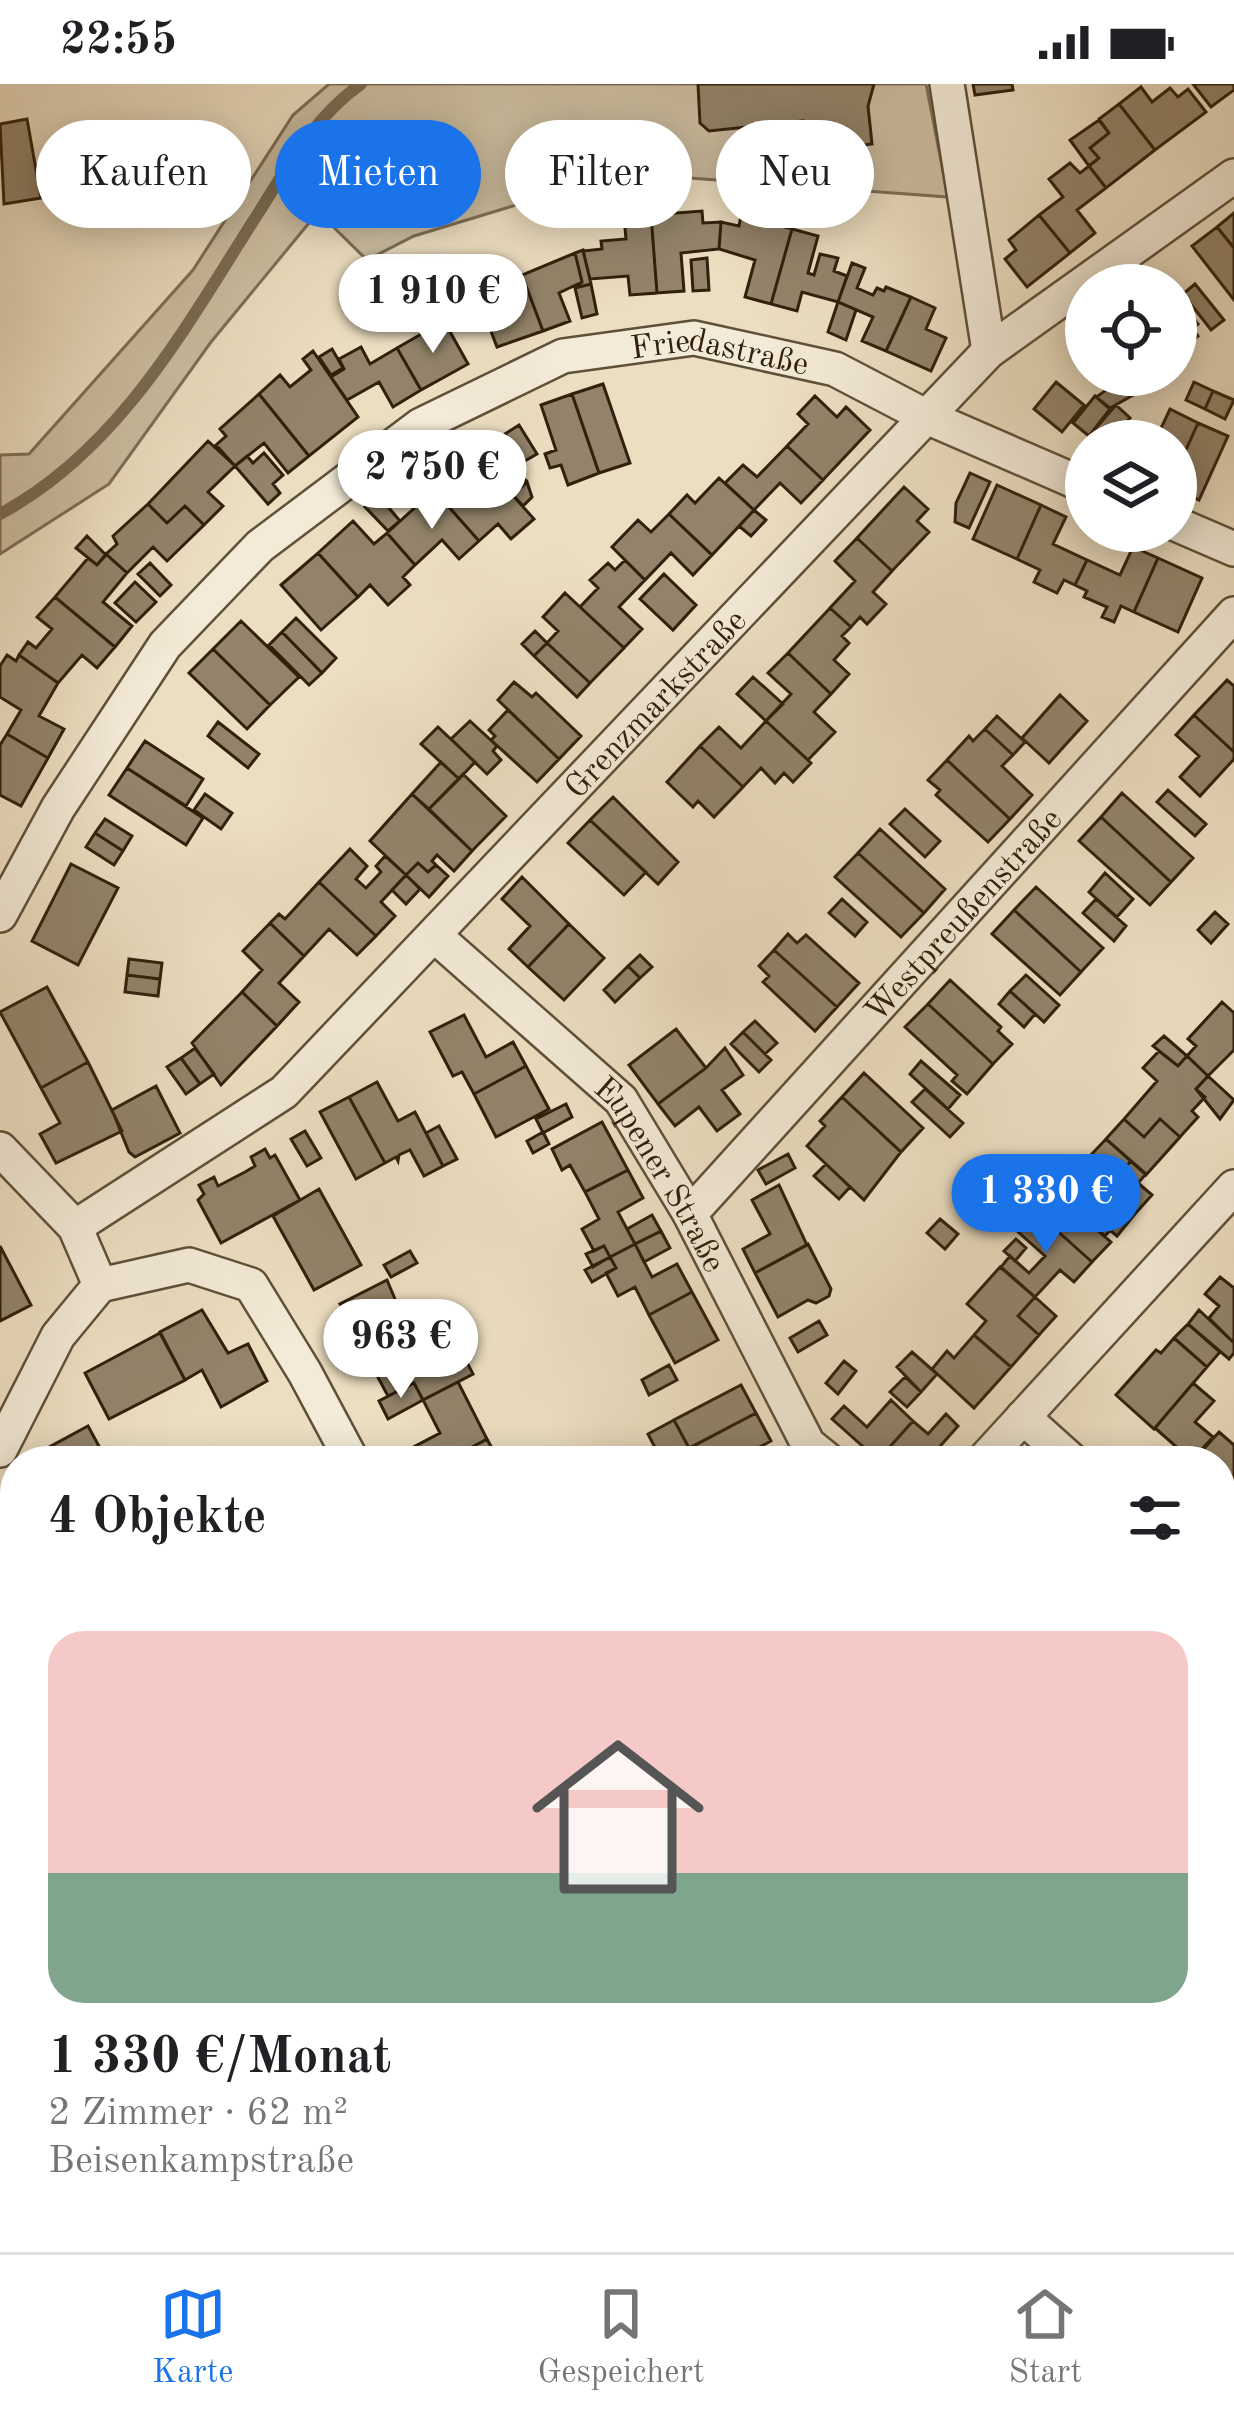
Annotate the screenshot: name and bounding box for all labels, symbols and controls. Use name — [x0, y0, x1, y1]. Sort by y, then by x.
text: 22:55 — [60, 19, 177, 64]
chip: Kaufen — [36, 120, 251, 228]
chip: Mieten — [275, 120, 481, 228]
chip: Filter — [505, 120, 692, 228]
chip: Neu — [716, 120, 874, 228]
pin: 1 910 € — [322, 254, 544, 356]
map controls — [1065, 264, 1197, 552]
button: locate — [1065, 264, 1197, 396]
text: 1 910 € — [366, 273, 500, 312]
street label: Friedastraße — [629, 324, 812, 383]
button: layers — [1065, 420, 1197, 552]
pin: 2 750 € — [321, 430, 543, 532]
text: 2 750 € — [365, 449, 499, 488]
street label: Grenzmarkstraße — [560, 605, 754, 806]
street label: Westpreußenstraße — [860, 803, 1069, 1029]
street label: Eupener Straße — [587, 1072, 730, 1278]
pin: 1 330 € — [935, 1154, 1157, 1256]
text: 1 330 € — [979, 1173, 1113, 1212]
pin: 963 € — [317, 1299, 485, 1401]
text: 963 € — [350, 1318, 452, 1357]
icon: filters — [1122, 1485, 1188, 1551]
text: 4 Objekte — [48, 1493, 267, 1544]
icon: home — [510, 1709, 726, 1925]
text: 1 330 €/Monat — [48, 2033, 391, 2084]
text: 2 Zimmer · 62 m² — [48, 2094, 348, 2133]
text: Beisenkampstraße — [48, 2142, 354, 2181]
tab: Karte — [152, 2281, 234, 2394]
tab: Gespeichert — [538, 2281, 705, 2394]
tab: Start — [1009, 2281, 1082, 2394]

